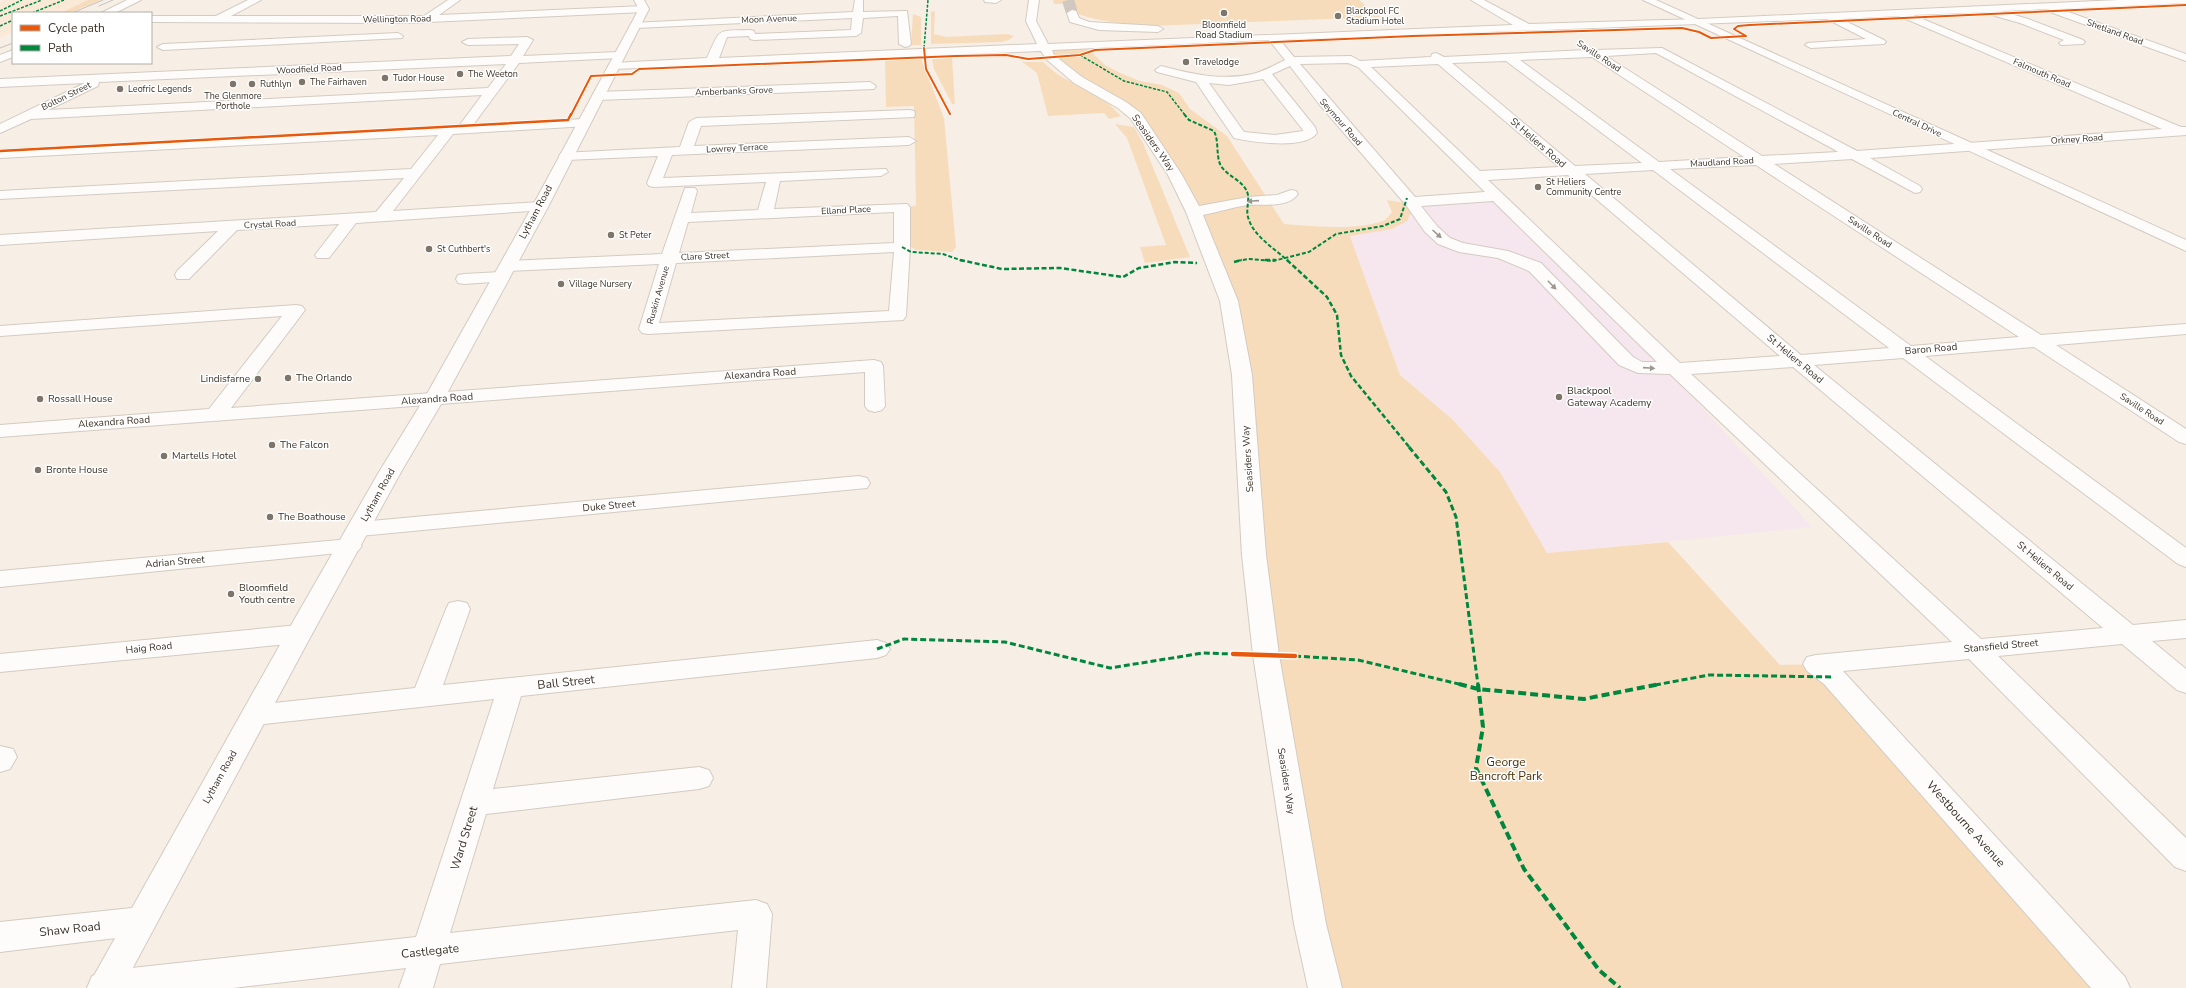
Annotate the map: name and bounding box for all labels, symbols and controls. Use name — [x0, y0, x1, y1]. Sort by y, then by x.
place label: Blackpool FC Stadium Hotel — [1346, 5, 1405, 27]
marker: Bloomfield Road Stadium — [1219, 8, 1229, 18]
marker: Blackpool FC Stadium Hotel — [1333, 11, 1343, 21]
legend — [12, 12, 152, 64]
street label: Wellington Road — [363, 12, 431, 26]
street label: Moon Avenue — [741, 12, 797, 26]
street label: Shetland Road — [2085, 16, 2145, 48]
place label: Bloomfield Road Stadium — [1196, 19, 1253, 41]
text: Cycle path — [48, 20, 105, 36]
street label: Saville Road — [1575, 37, 1623, 75]
text: Path — [48, 40, 73, 56]
street label: Falmouth Road — [2011, 55, 2073, 91]
place label: Travelodge — [1194, 56, 1239, 68]
marker: Travelodge — [1181, 57, 1191, 67]
street label: Woodfield Road — [276, 61, 342, 77]
place label: The Weeton — [468, 68, 518, 80]
marker: The Weeton — [455, 69, 465, 79]
place label: Tudor House — [393, 72, 445, 84]
marker: Tudor House — [380, 73, 390, 83]
place label: The Fairhaven — [310, 76, 367, 88]
marker: The Fairhaven — [297, 77, 307, 87]
street label: Bolton Street — [39, 78, 94, 113]
place label: Ruthlyn — [260, 78, 292, 90]
marker: The Glenmore Porthole — [228, 79, 238, 89]
marker: Ruthlyn — [247, 79, 257, 89]
place label: Leofric Legends — [128, 83, 192, 95]
marker: Leofric Legends — [115, 84, 125, 94]
street label: Amberbanks Grove — [695, 84, 773, 98]
place label: The Glenmore Porthole — [204, 90, 262, 112]
street label: Seymour Road — [1317, 96, 1365, 148]
street label: Central Drive — [1890, 106, 1944, 140]
street label: Seasiders Way — [1128, 112, 1178, 175]
street label: St Heliers Road — [1507, 115, 1569, 171]
street label: Orkney Road — [2050, 131, 2104, 147]
street label: Lowrey Terrace — [706, 140, 768, 156]
street label: Maudland Road — [1690, 154, 1754, 170]
place label: St Heliers Community Centre — [1546, 176, 1622, 198]
street label: Lytham Road — [516, 182, 556, 241]
marker: St Heliers Community Centre — [1533, 182, 1543, 192]
one-way arrow — [1247, 197, 1259, 204]
street label: Elland Place — [821, 203, 871, 217]
street label: Saville Road — [1846, 213, 1894, 251]
street label: Crystal Road — [244, 217, 296, 231]
place label: St Peter — [619, 229, 652, 241]
marker: St Peter — [606, 230, 616, 240]
one-way arrow — [1432, 230, 1442, 239]
place label: St Cuthbert's — [437, 243, 490, 255]
marker: St Cuthbert's — [424, 244, 434, 254]
street label: Clare Street — [681, 249, 730, 263]
street label: Ruskin Avenue — [644, 264, 672, 326]
place label: Village Nursery — [568, 278, 632, 290]
marker: Village Nursery — [556, 279, 566, 289]
one-way arrow — [1548, 280, 1557, 291]
street label: St Heliers Road — [1764, 331, 1826, 387]
street label: Baron Road — [1904, 340, 1958, 358]
street label: Alexandra Road — [724, 364, 797, 384]
one-way arrow — [1643, 365, 1655, 372]
place label: The Orlando — [296, 371, 353, 385]
place label: Lindisfarne — [200, 372, 250, 386]
marker: The Orlando — [283, 373, 293, 383]
marker: Lindisfarne — [253, 374, 263, 384]
place label: Blackpool Gateway Academy — [1567, 384, 1652, 410]
street label: Alexandra Road — [401, 389, 474, 409]
street label: Saville Road — [2118, 390, 2166, 428]
place label: Rossall House — [48, 392, 112, 406]
marker: Blackpool Gateway Academy — [1554, 392, 1564, 402]
marker: Rossall House — [35, 394, 45, 404]
street label: Alexandra Road — [78, 412, 151, 432]
street label: Seasiders Way — [1239, 424, 1257, 493]
place label: The Falcon — [280, 438, 329, 452]
marker: The Falcon — [267, 440, 277, 450]
place label: Martells Hotel — [172, 449, 237, 463]
marker: Martells Hotel — [159, 451, 169, 461]
place label: Bronte House — [46, 463, 108, 477]
marker: Bronte House — [33, 465, 43, 475]
street label: Lytham Road — [358, 466, 399, 524]
street label: Duke Street — [582, 497, 637, 515]
place label: The Boathouse — [278, 510, 346, 524]
marker: The Boathouse — [265, 512, 275, 522]
street label: St Heliers Road — [2014, 538, 2076, 594]
street label: Adrian Street — [145, 552, 206, 572]
place label: Bloomfield Youth centre — [238, 581, 295, 607]
marker: Bloomfield Youth centre — [226, 589, 236, 599]
street label: Stansfield Street — [1963, 636, 2039, 656]
street label: Haig Road — [125, 639, 173, 657]
street label: Ball Street — [537, 671, 596, 693]
street label: Seasiders Way — [1274, 747, 1298, 816]
street label: Lytham Road — [200, 748, 241, 806]
park label: George Bancroft Park — [1470, 754, 1543, 784]
street label: Westbourne Avenue — [1923, 778, 2009, 870]
street label: Ward Street — [447, 803, 482, 872]
street label: Shaw Road — [39, 918, 101, 940]
street label: Castlegate — [400, 940, 460, 962]

